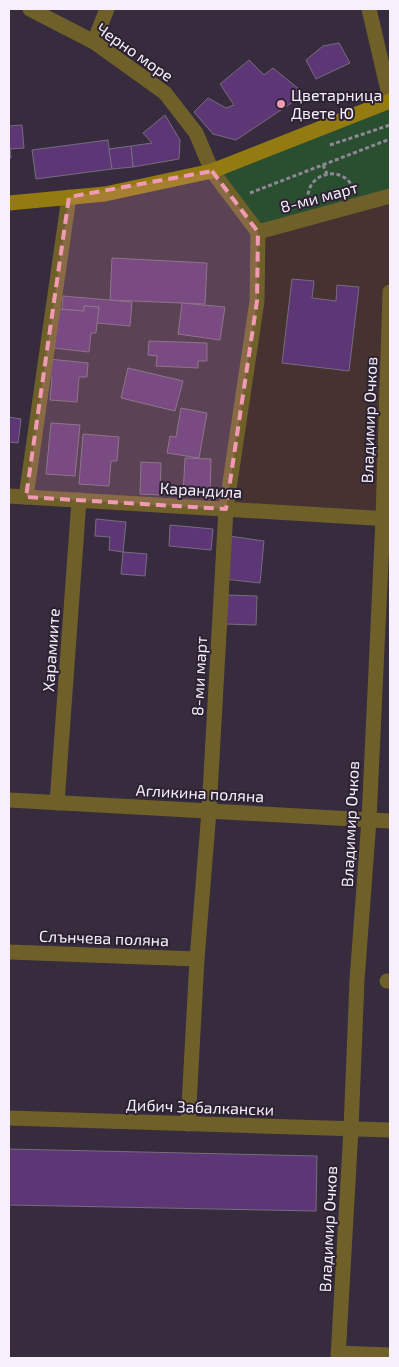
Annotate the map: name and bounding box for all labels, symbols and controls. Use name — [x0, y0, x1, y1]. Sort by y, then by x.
street label: Черно море — [93, 18, 177, 85]
place label: Цветарница Двете Ю — [291, 85, 382, 122]
marker: Цветарница Двете Ю — [275, 98, 287, 110]
street label: 8-ми март — [278, 177, 360, 216]
street label: Владимир Очков — [357, 356, 380, 484]
street label: Карандила — [159, 478, 243, 501]
street label: Харамиите — [38, 607, 63, 692]
street label: 8-ми март — [187, 635, 210, 716]
street label: Владимир Очков — [337, 760, 362, 888]
street label: Агликина поляна — [135, 780, 265, 805]
street label: Слънчева поляна — [39, 926, 169, 949]
street label: Дибич Забалкански — [126, 1094, 274, 1119]
street label: Владимир Очков — [315, 1165, 340, 1293]

